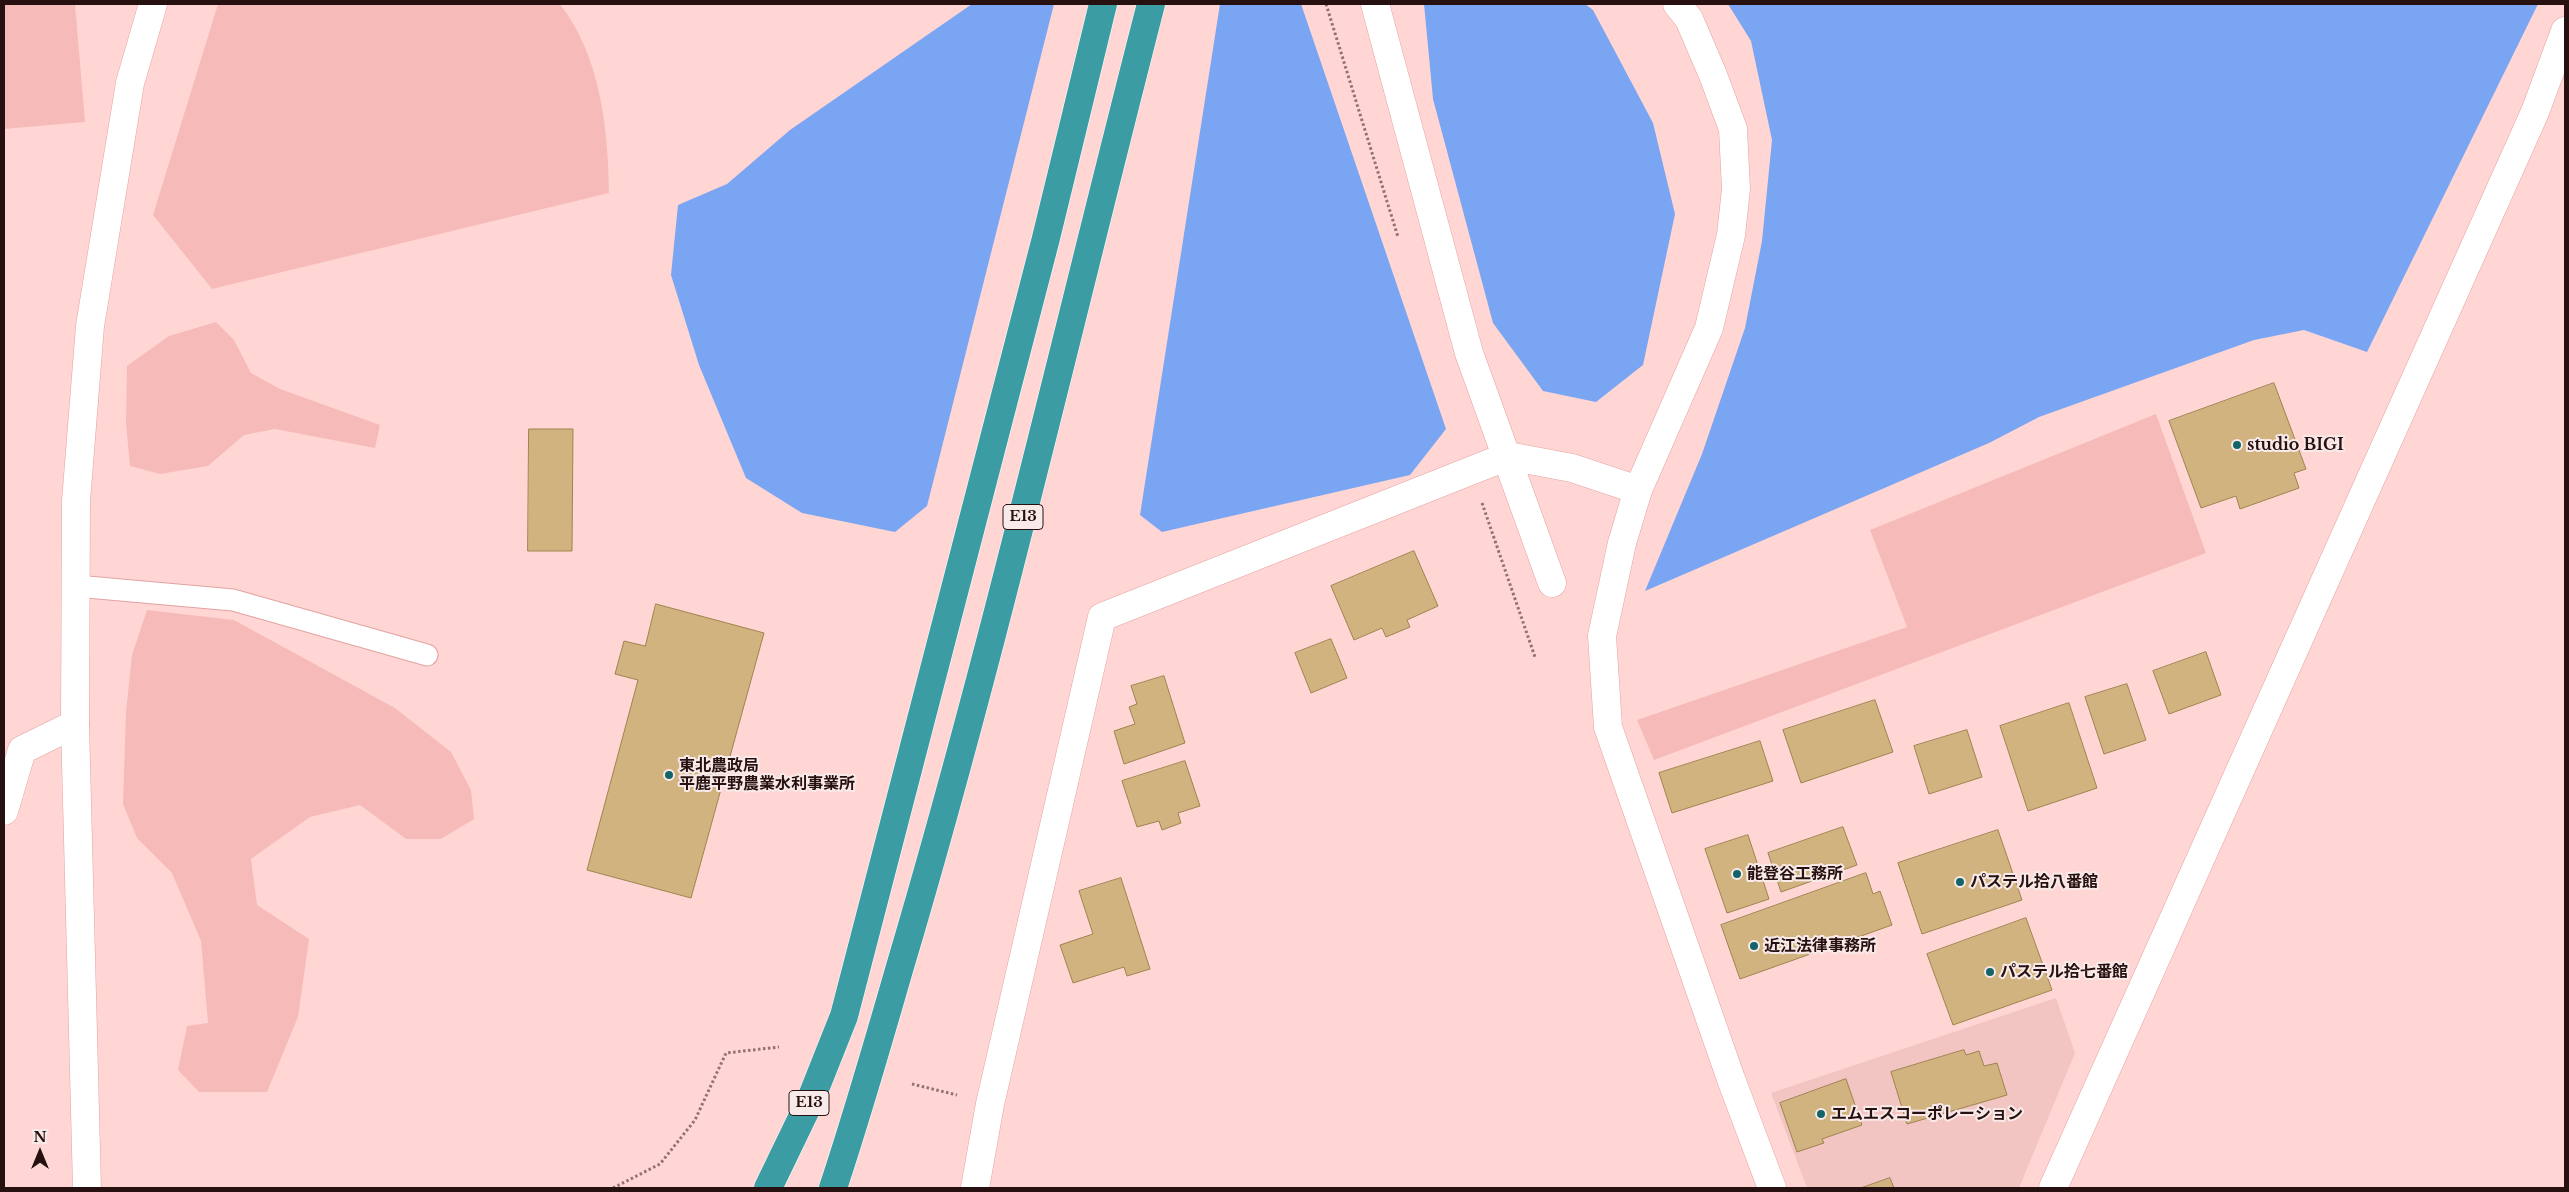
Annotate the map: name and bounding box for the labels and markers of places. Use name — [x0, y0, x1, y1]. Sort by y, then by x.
place label: studio BIGI — [2247, 435, 2344, 455]
marker: studio BIGI — [2231, 439, 2243, 451]
place label: 東北農政局 平鹿平野農業水利事業所 — [679, 756, 855, 794]
marker: 東北農政局 平鹿平野農業水利事業所 — [663, 769, 675, 781]
place label: 能登谷工務所 — [1747, 864, 1843, 884]
marker: 能登谷工務所 — [1731, 868, 1743, 880]
place label: パステル拾八番館 — [1970, 872, 2098, 892]
marker: パステル拾八番館 — [1954, 876, 1966, 888]
place label: 近江法律事務所 — [1764, 936, 1876, 956]
marker: 近江法律事務所 — [1748, 940, 1760, 952]
place label: パステル拾七番館 — [2000, 962, 2128, 982]
marker: パステル拾七番館 — [1984, 966, 1996, 978]
place label: エムエスコーポレーション — [1831, 1104, 2023, 1124]
marker: エムエスコーポレーション — [1815, 1108, 1827, 1120]

